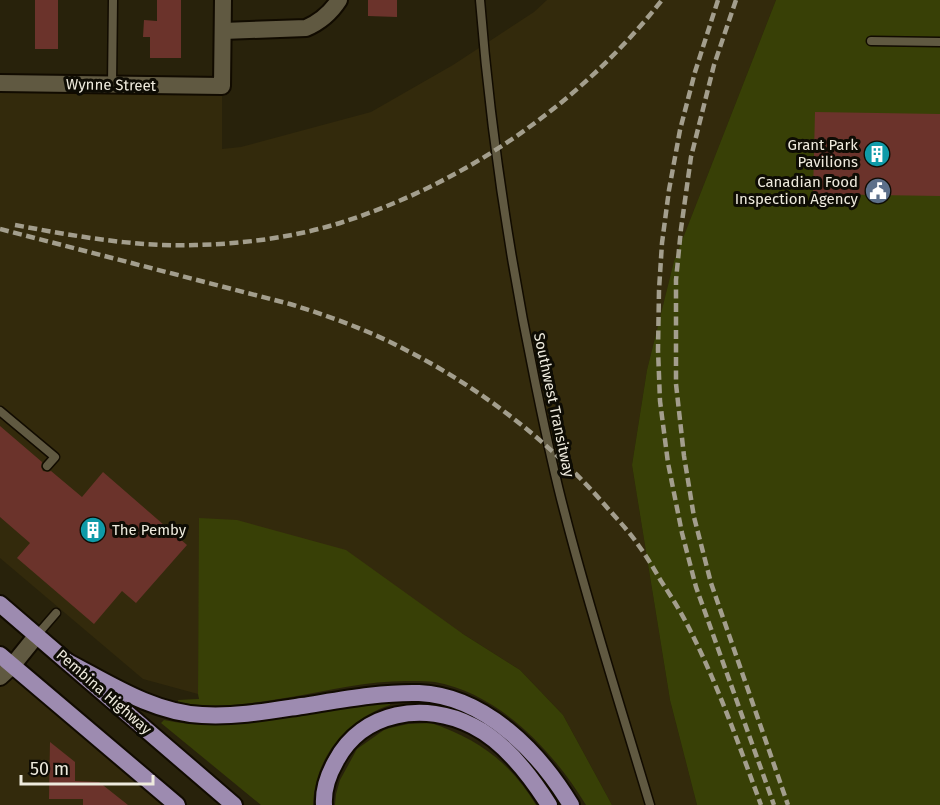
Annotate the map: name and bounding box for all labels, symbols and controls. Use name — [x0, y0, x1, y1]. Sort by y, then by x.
street label: Wynne Street — [66, 75, 157, 95]
place label: Grant Park Pavilions — [787, 136, 858, 171]
building icon: Grant Park Pavilions — [862, 139, 892, 169]
place label: Canadian Food Inspection Agency — [735, 173, 859, 208]
public building icon: Canadian Food Inspection Agency — [863, 176, 893, 206]
street label: Southwest Transitway — [530, 331, 578, 479]
building icon: The Pemby — [78, 515, 108, 545]
place label: The Pemby — [112, 521, 187, 539]
street label: Pembina Highway — [53, 646, 156, 739]
scale bar — [21, 748, 153, 786]
text: 50 m — [30, 758, 69, 780]

